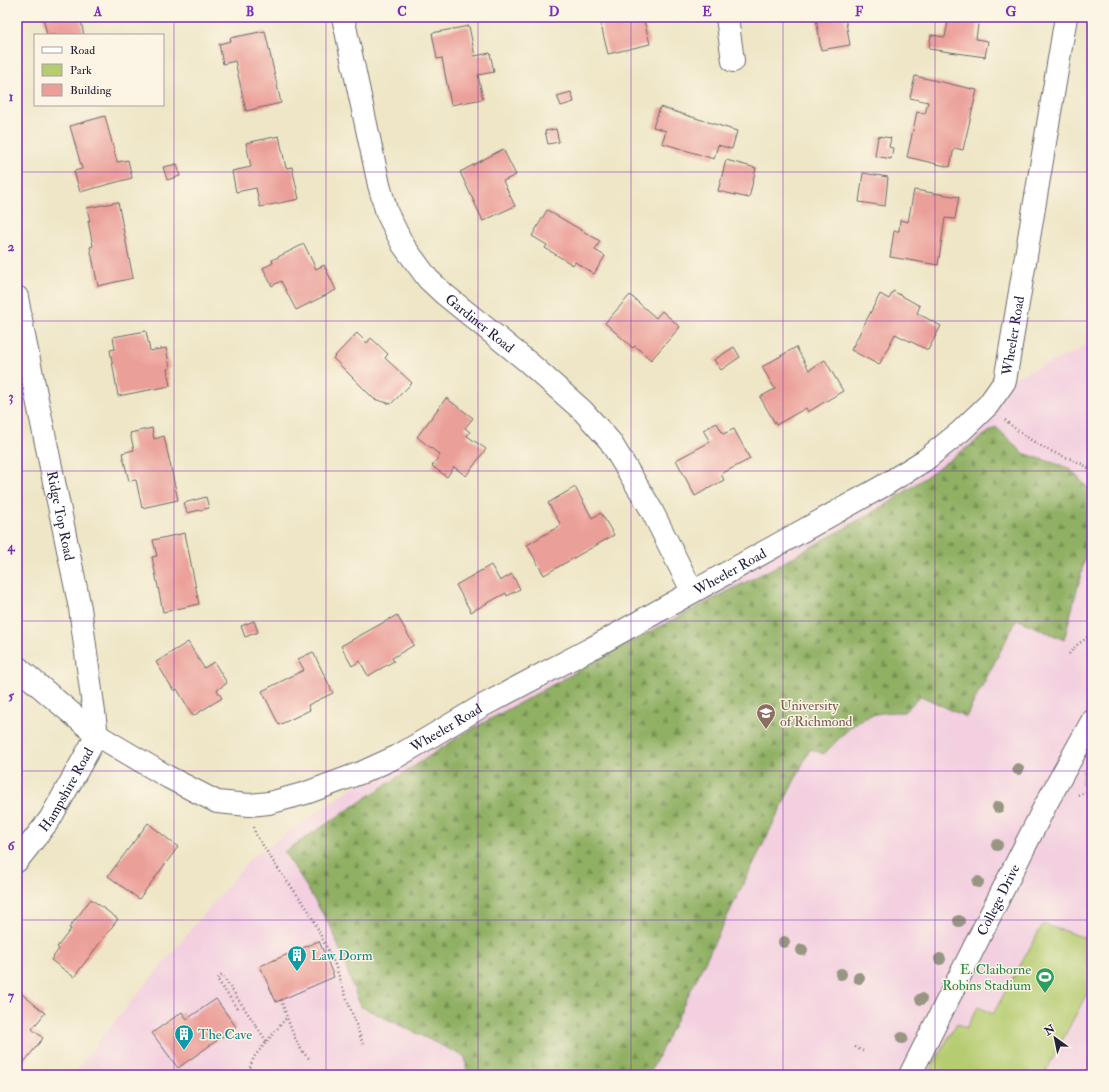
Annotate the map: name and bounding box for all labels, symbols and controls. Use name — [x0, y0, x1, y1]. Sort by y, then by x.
text: A — [93, 4, 103, 20]
text: B — [246, 4, 254, 20]
text: C — [397, 4, 407, 20]
text: D — [549, 4, 560, 20]
text: E — [702, 4, 712, 20]
text: F — [855, 4, 864, 20]
text: G — [1006, 4, 1017, 20]
legend — [34, 34, 164, 106]
text: Road — [70, 43, 95, 58]
text: Park — [70, 63, 92, 78]
text: Building — [70, 83, 113, 98]
text: 1 — [9, 89, 14, 105]
text: 2 — [8, 239, 15, 255]
street label: Gardiner Road — [442, 290, 518, 356]
street label: Wheeler Road — [997, 294, 1028, 378]
text: 3 — [9, 389, 14, 405]
street label: Ridge Top Road — [43, 469, 78, 562]
text: 4 — [6, 539, 15, 555]
street label: Wheeler Road — [690, 544, 769, 599]
text: 5 — [8, 688, 14, 704]
place label: University of Richmond — [780, 697, 853, 730]
street label: Wheeler Road — [406, 700, 485, 756]
school or university icon: University of Richmond — [755, 702, 777, 730]
street label: Hampshire Road — [35, 744, 97, 835]
text: 6 — [8, 838, 16, 854]
street label: College Drive — [973, 861, 1023, 938]
building icon: Law Dorm — [286, 944, 308, 972]
place label: Law Dorm — [311, 947, 373, 964]
place label: E. Claiborne Robins Stadium — [942, 961, 1031, 994]
sports icon: E. Claiborne Robins Stadium — [1034, 966, 1056, 994]
text: 7 — [8, 988, 15, 1004]
north arrow — [1035, 1018, 1075, 1058]
text: N — [1041, 1021, 1058, 1039]
building icon: The Cave — [173, 1023, 195, 1051]
place label: The Cave — [198, 1026, 252, 1043]

